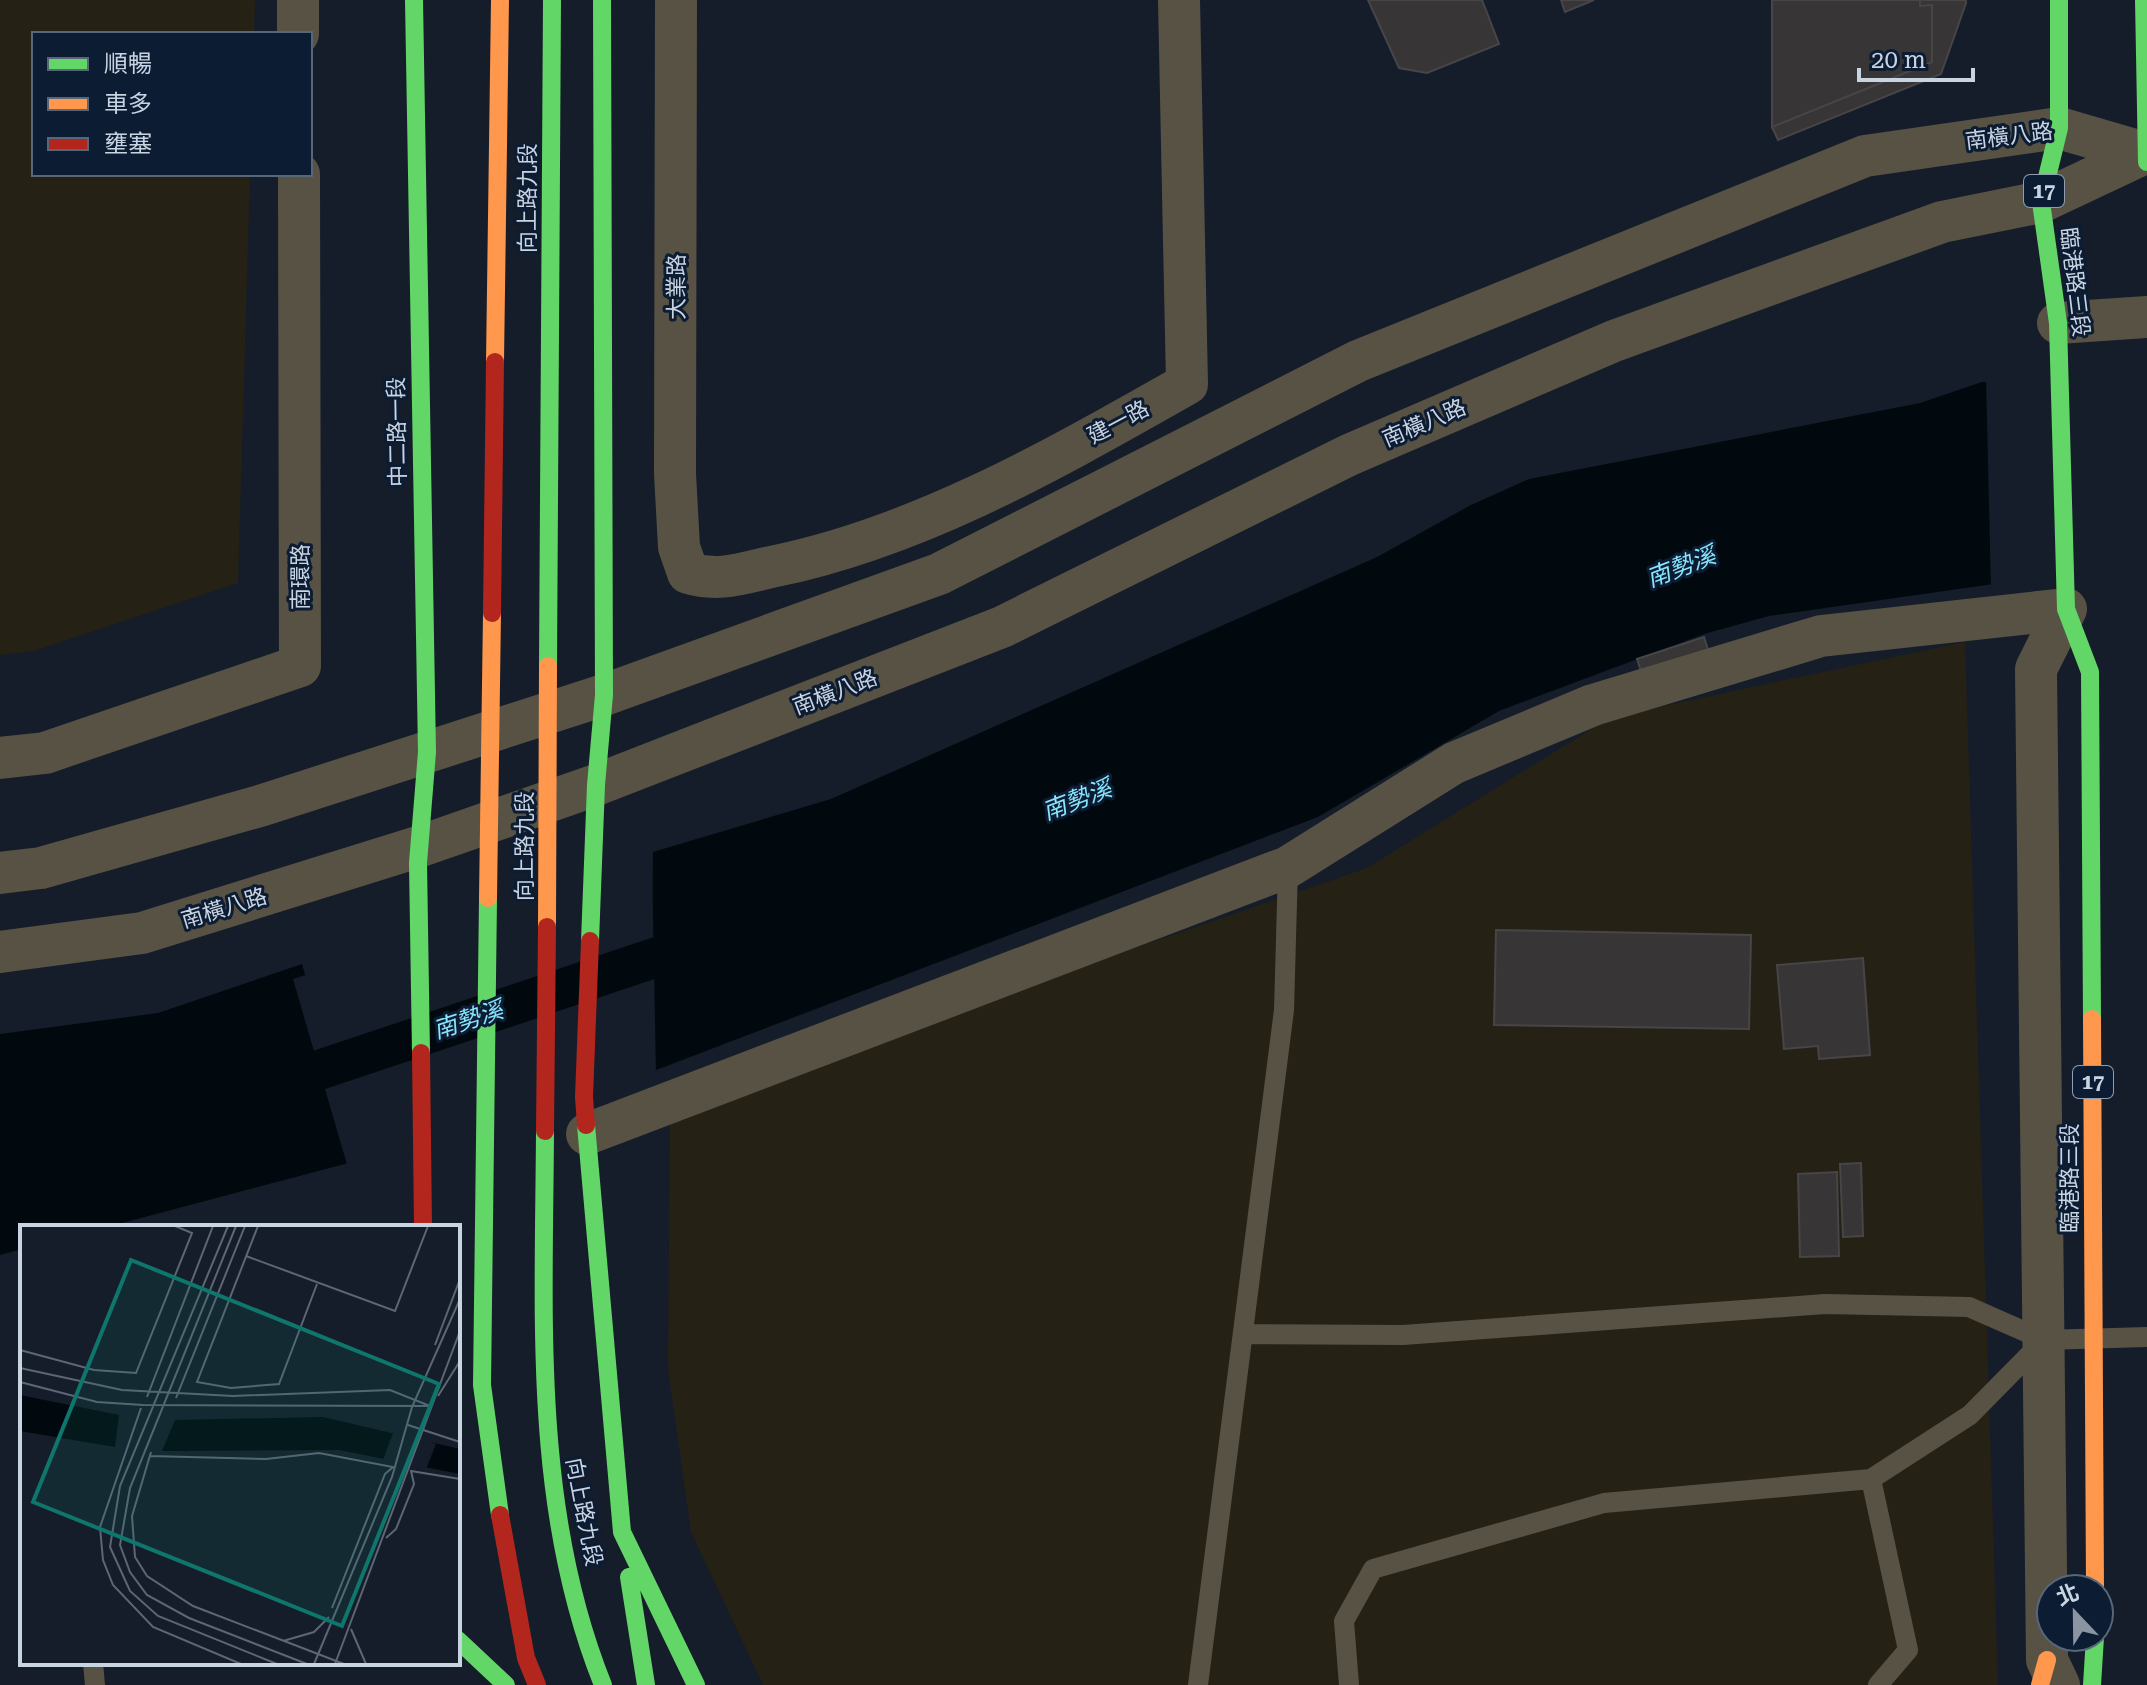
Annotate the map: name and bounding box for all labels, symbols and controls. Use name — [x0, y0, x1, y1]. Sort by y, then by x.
legend — [32, 32, 312, 176]
scale bar — [1859, 32, 1973, 82]
text: 20 m — [1871, 46, 1926, 74]
text: 順暢 — [104, 50, 152, 78]
text: 車多 — [104, 90, 152, 118]
street label: 南橫八路 — [1964, 118, 2054, 154]
text: 壅塞 — [104, 130, 152, 158]
street label: 向上路九段 — [515, 143, 540, 253]
road number: 17 — [2024, 175, 2064, 207]
street label: 臨港路三段 — [2056, 226, 2094, 338]
street label: 大業路 — [664, 254, 689, 320]
street label: 中二路一段 — [384, 377, 410, 487]
street label: 南橫八路 — [1379, 394, 1469, 452]
street label: 建一路 — [1083, 395, 1153, 449]
water label: 南勢溪 — [1642, 540, 1722, 593]
street label: 南環路 — [288, 544, 313, 610]
street label: 南橫八路 — [789, 665, 881, 719]
water label: 南勢溪 — [1038, 773, 1118, 826]
street label: 向上路九段 — [512, 791, 537, 901]
street label: 南橫八路 — [178, 883, 270, 933]
water label: 南勢溪 — [429, 995, 509, 1044]
road number: 17 — [2073, 1066, 2113, 1098]
street label: 臨港路三段 — [2057, 1123, 2082, 1233]
inset map — [20, 1225, 460, 1665]
street label: 向上路九段 — [561, 1456, 607, 1568]
north arrow — [2035, 1573, 2115, 1653]
text: 北 — [2053, 1579, 2083, 1611]

